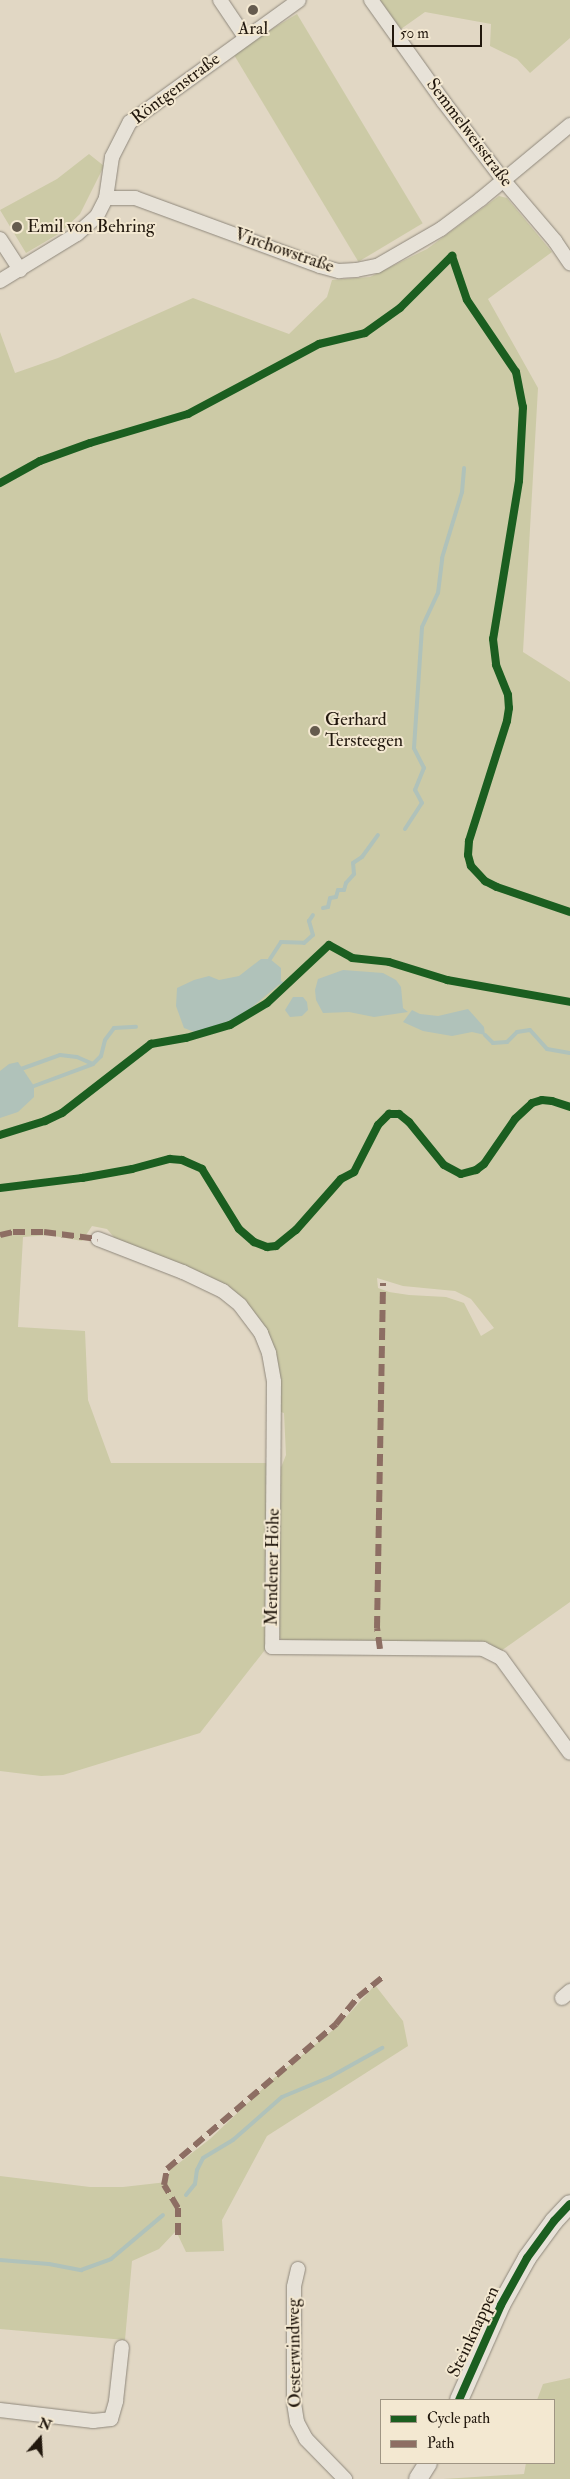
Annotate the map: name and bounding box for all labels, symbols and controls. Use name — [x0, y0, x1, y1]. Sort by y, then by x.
marker: Aral — [247, 4, 259, 16]
scale bar — [395, 15, 485, 47]
place label: Aral — [238, 18, 268, 40]
text: 50 m — [400, 24, 429, 43]
street label: Röntgenstraße — [127, 49, 225, 129]
street label: Semmelweisstraße — [421, 75, 517, 191]
place label: Emil von Behring — [27, 216, 155, 238]
marker: Emil von Behring — [11, 221, 23, 233]
street label: Virchowstraße — [231, 224, 337, 278]
place label: Gerhard Tersteegen — [325, 710, 403, 752]
marker: Gerhard Tersteegen — [309, 725, 321, 737]
street label: Mendener Höhe — [261, 1508, 285, 1626]
street label: Steinknappen — [444, 2283, 504, 2381]
street label: Oesterwindweg — [283, 2298, 307, 2408]
legend — [380, 2399, 555, 2464]
text: Cycle path — [427, 2409, 490, 2428]
north arrow — [15, 2414, 65, 2464]
text: N — [36, 2414, 54, 2434]
text: Path — [427, 2434, 454, 2453]

